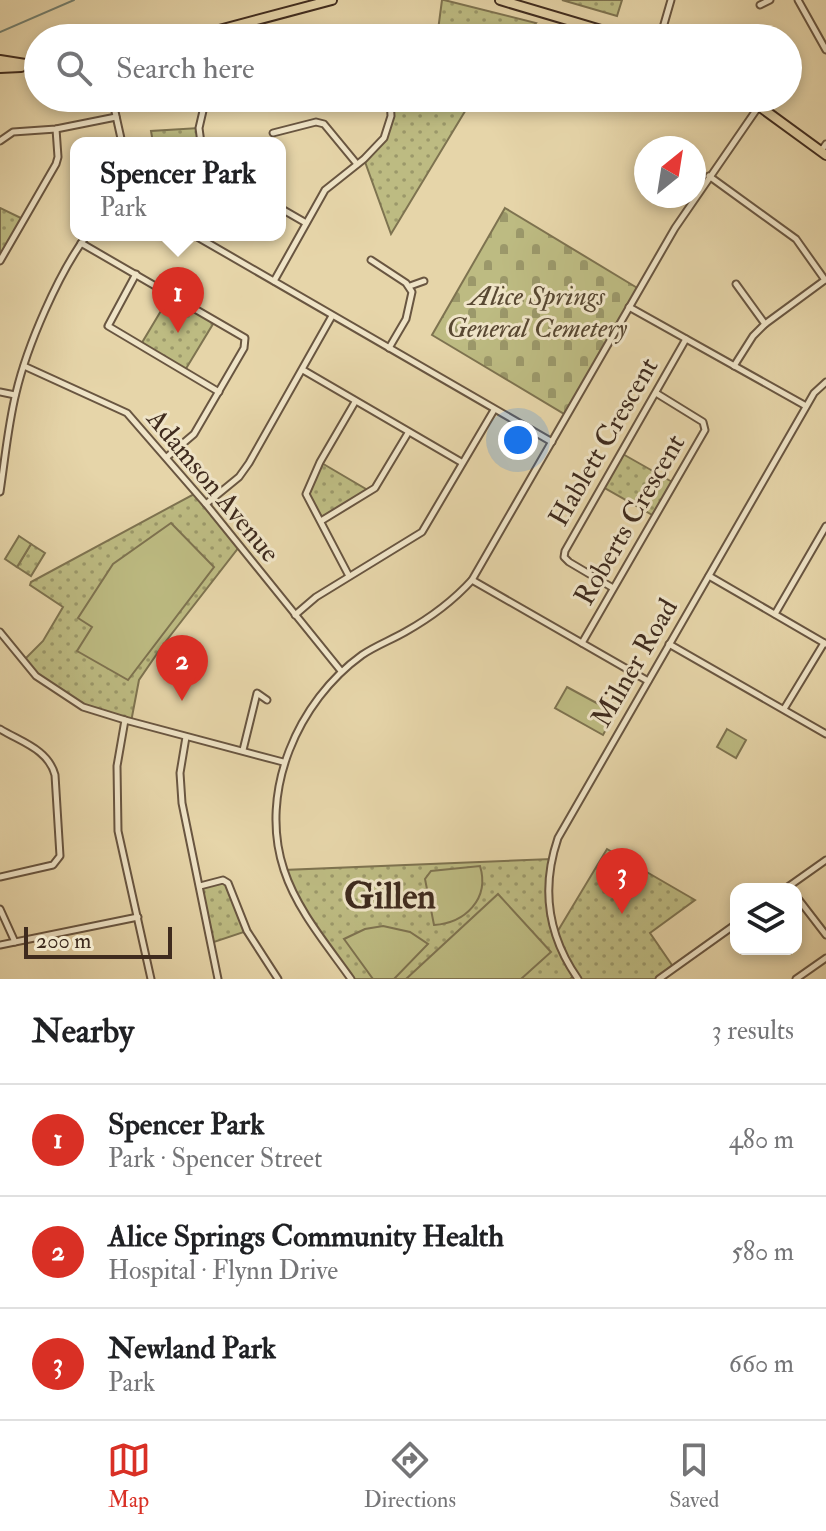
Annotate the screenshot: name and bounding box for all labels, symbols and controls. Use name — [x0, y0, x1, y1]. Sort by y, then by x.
search box — [24, 24, 802, 112]
icon: search — [52, 46, 96, 90]
text: Search here — [116, 50, 255, 87]
north arrow — [634, 136, 706, 208]
popup — [70, 137, 286, 241]
text: Spencer Park — [100, 155, 256, 192]
text: Park — [100, 192, 147, 224]
pin: 1 — [152, 267, 204, 333]
park label: Alice Springs General Cemetery — [447, 279, 628, 346]
street label: Hablett Crescent — [542, 351, 666, 533]
street label: Adamson Avenue — [138, 401, 287, 570]
your location — [498, 420, 538, 460]
street label: Roberts Crescent — [567, 428, 693, 612]
street label: Milner Road — [584, 592, 686, 734]
pin: 2 — [156, 635, 208, 701]
pin: 3 — [596, 848, 648, 914]
district label: Gillen — [344, 874, 436, 919]
map controls — [730, 883, 802, 955]
button: layers — [730, 883, 802, 955]
scale bar — [24, 923, 172, 959]
text: 200 m — [36, 927, 91, 955]
text: Nearby — [32, 1010, 134, 1053]
text: 3 results — [712, 1015, 794, 1047]
text: Spencer Park — [108, 1106, 265, 1143]
text: 1 — [53, 1124, 63, 1156]
text: 480 m — [729, 1124, 794, 1156]
text: Park · Spencer Street — [108, 1143, 322, 1175]
text: Alice Springs Community Health — [108, 1218, 504, 1255]
text: 2 — [51, 1236, 65, 1268]
text: 580 m — [731, 1236, 794, 1268]
text: Hospital · Flynn Drive — [108, 1255, 338, 1287]
text: Newland Park — [108, 1330, 276, 1367]
text: 3 — [53, 1348, 63, 1380]
text: 660 m — [729, 1348, 794, 1380]
text: Park — [108, 1367, 155, 1399]
tab: Map — [107, 1438, 151, 1514]
tab: Directions — [364, 1438, 456, 1514]
tab: Saved — [669, 1438, 719, 1514]

